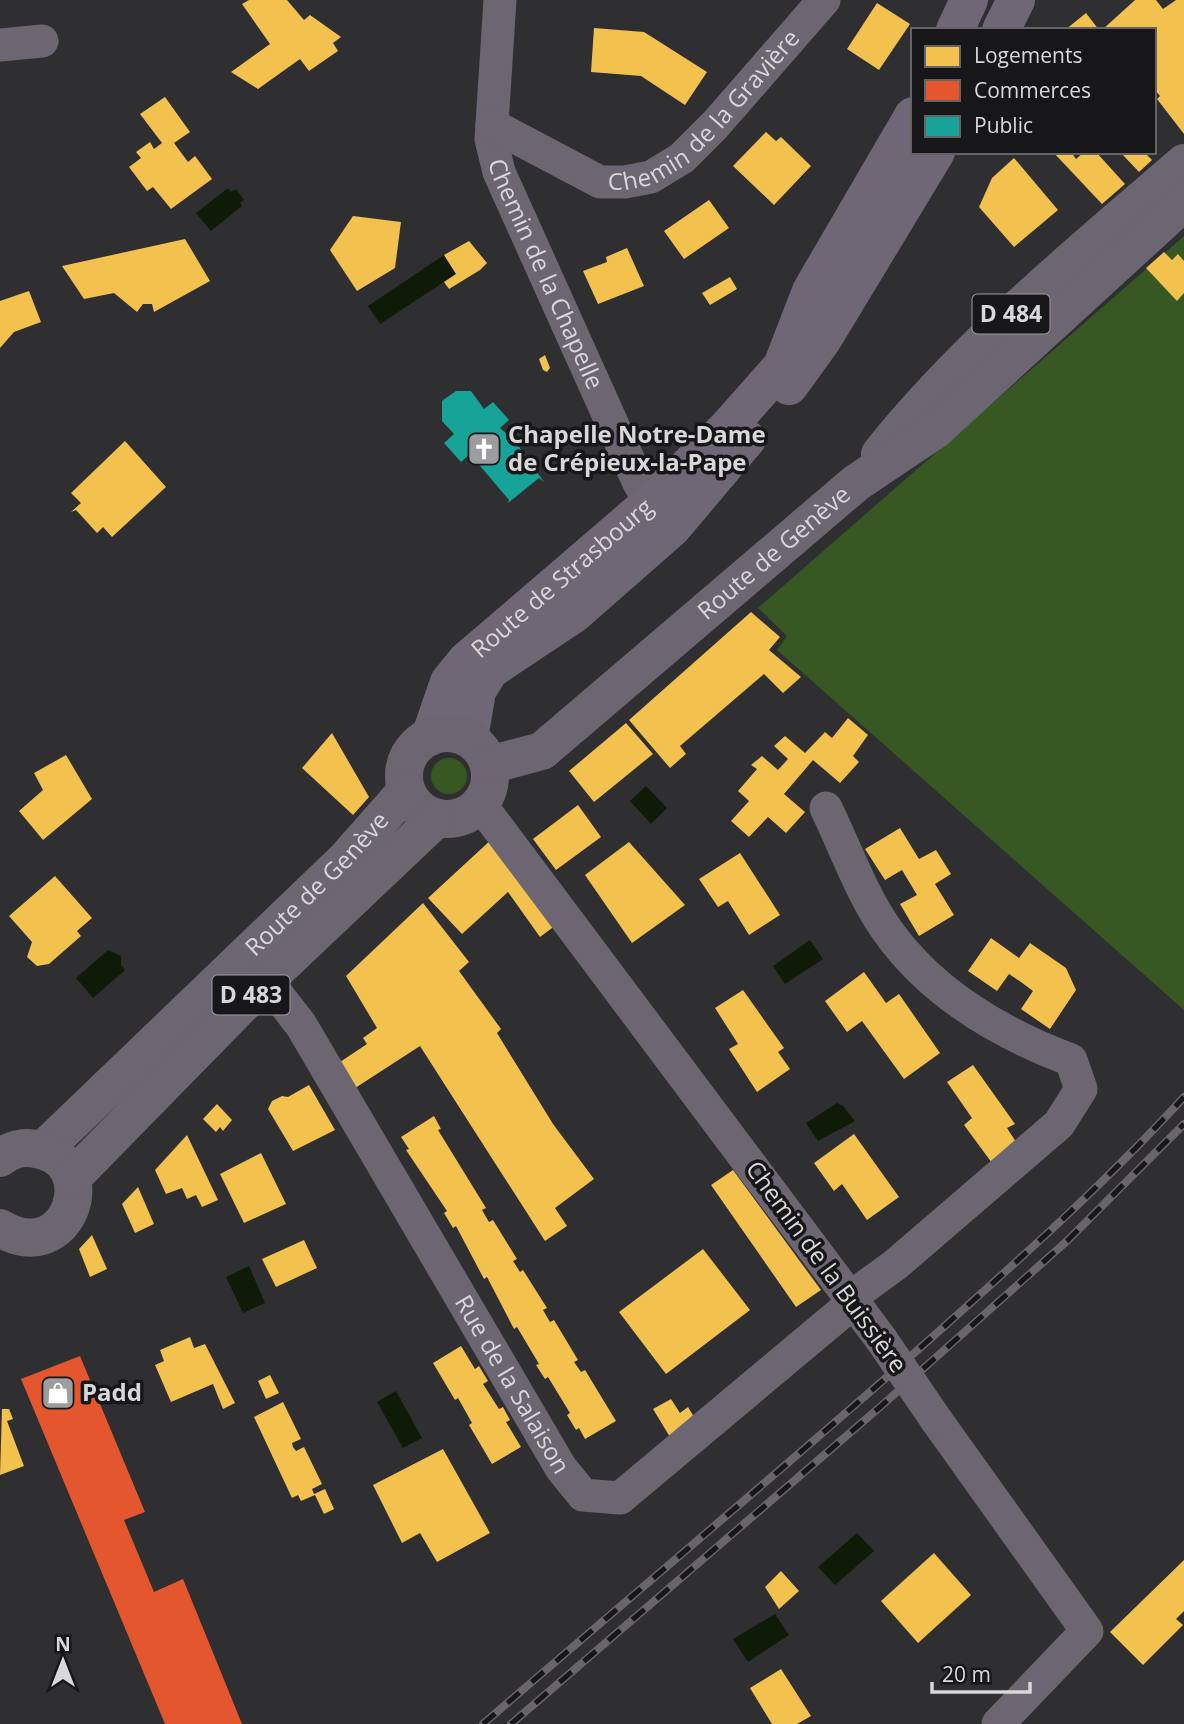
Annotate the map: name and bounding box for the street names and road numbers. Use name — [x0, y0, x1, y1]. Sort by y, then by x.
street label: Chemin de la Gravière — [608, 22, 806, 197]
street label: Chemin de la Chapelle — [481, 155, 612, 394]
road number: D 484 — [972, 294, 1050, 334]
street label: Route de Genève — [690, 477, 857, 626]
street label: Route de Strasbourg — [463, 490, 659, 665]
street label: Route de Genève — [237, 804, 395, 962]
road number: D 483 — [212, 976, 290, 1014]
street label: Chemin de la Buissière — [739, 1153, 915, 1379]
street label: Rue de la Salaison — [448, 1288, 579, 1479]

